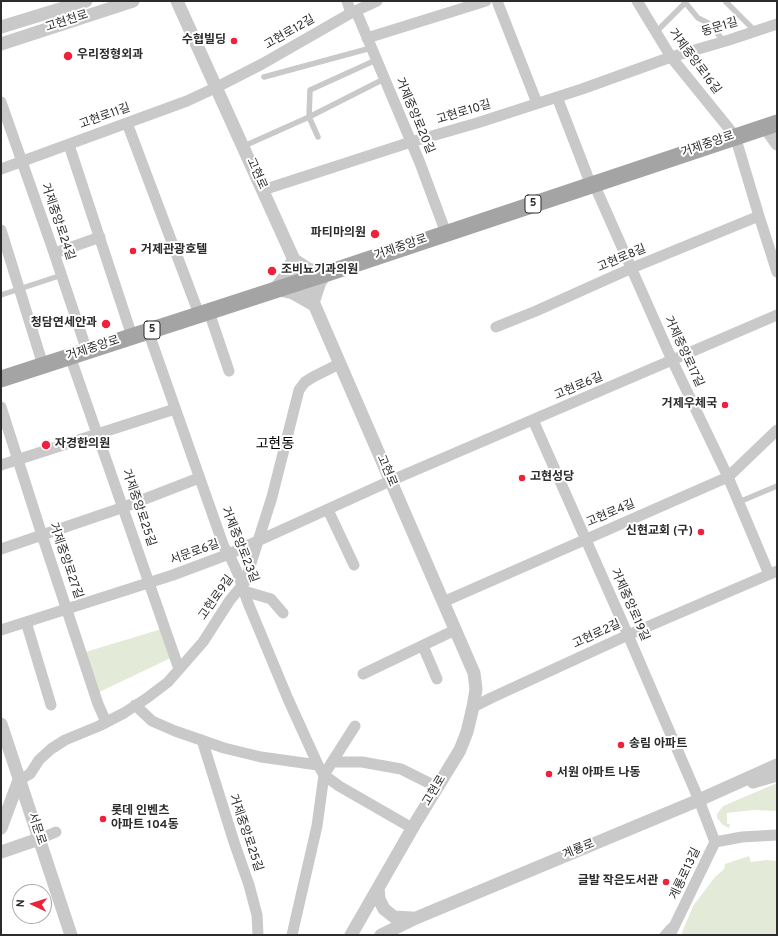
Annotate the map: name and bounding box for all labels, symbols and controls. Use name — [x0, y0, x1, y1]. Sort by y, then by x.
street label: 고현천로 — [44, 8, 90, 36]
street label: 고현로12길 — [262, 13, 318, 53]
street label: 동문1길 — [700, 16, 740, 40]
street label: 거제중앙로16길 — [665, 27, 723, 97]
place label: 수협빌딩 — [182, 34, 226, 48]
marker: 수협빌딩 — [229, 36, 239, 46]
place label: 우리정형외과 — [77, 49, 143, 63]
marker: 우리정형외과 — [62, 50, 74, 62]
street label: 거제중앙로20길 — [391, 76, 437, 156]
street label: 고현로10길 — [435, 98, 493, 128]
street label: 고현로11길 — [78, 101, 132, 133]
street label: 거제중앙로 — [680, 129, 736, 161]
street label: 고현로 — [243, 156, 269, 192]
street label: 거제중앙로24길 — [37, 181, 77, 263]
road number: 5 — [525, 195, 541, 213]
place label: 파티마의원 — [311, 227, 366, 241]
marker: 파티마의원 — [369, 228, 381, 240]
street label: 거제중앙로 — [373, 232, 429, 264]
street label: 고현로8길 — [595, 242, 649, 276]
place label: 거제관광호텔 — [141, 244, 207, 258]
marker: 거제관광호텔 — [128, 246, 138, 256]
place label: 조비뇨기과의원 — [281, 264, 358, 278]
marker: 조비뇨기과의원 — [266, 265, 278, 277]
street label: 거제중앙로17길 — [660, 314, 706, 390]
place label: 청담연세안과 — [31, 317, 97, 331]
marker: 청담연세안과 — [100, 318, 112, 330]
road number: 5 — [144, 321, 160, 339]
street label: 거제중앙로 — [65, 334, 121, 364]
street label: 고현로6길 — [553, 370, 605, 404]
place label: 거제우체국 — [662, 398, 717, 412]
marker: 거제우체국 — [720, 400, 730, 410]
district label: 고현동 — [256, 437, 294, 453]
place label: 자경한의원 — [55, 438, 110, 452]
marker: 자경한의원 — [40, 439, 52, 451]
street label: 고현로 — [373, 453, 399, 489]
street label: 거제중앙로25길 — [118, 467, 158, 549]
place label: 고현성당 — [530, 471, 574, 485]
marker: 고현성당 — [517, 473, 527, 483]
street label: 고현로4길 — [584, 497, 638, 531]
street label: 거제중앙로23길 — [217, 505, 261, 585]
street label: 거제중앙로27길 — [45, 521, 85, 601]
place label: 신현교회 (구) — [626, 525, 693, 539]
marker: 신현교회 (구) — [696, 527, 706, 537]
street label: 서문로6길 — [168, 537, 222, 569]
street label: 거제중앙로19길 — [607, 566, 651, 644]
street label: 고현로9길 — [196, 573, 238, 623]
street label: 고현로2길 — [571, 618, 623, 652]
place label: 송림 아파트 — [629, 738, 687, 752]
marker: 송림 아파트 — [616, 740, 626, 750]
place label: 서원 아파트 나동 — [557, 767, 640, 781]
marker: 서원 아파트 나동 — [544, 769, 554, 779]
street label: 고현로 — [420, 773, 450, 809]
street label: 거제중앙로25길 — [225, 792, 265, 874]
place label: 롯데 인벤츠 아파트 104동 — [111, 805, 179, 833]
street label: 서문로 — [24, 811, 48, 847]
marker: 롯데 인벤츠 아파트 104동 — [98, 814, 108, 824]
street label: 계룡로 — [561, 837, 597, 863]
street label: 계룡로13길 — [668, 846, 704, 902]
place label: 글발 작은도서관 — [578, 875, 658, 889]
marker: 글발 작은도서관 — [661, 877, 671, 887]
north arrow — [12, 884, 52, 924]
text: N — [14, 899, 28, 908]

